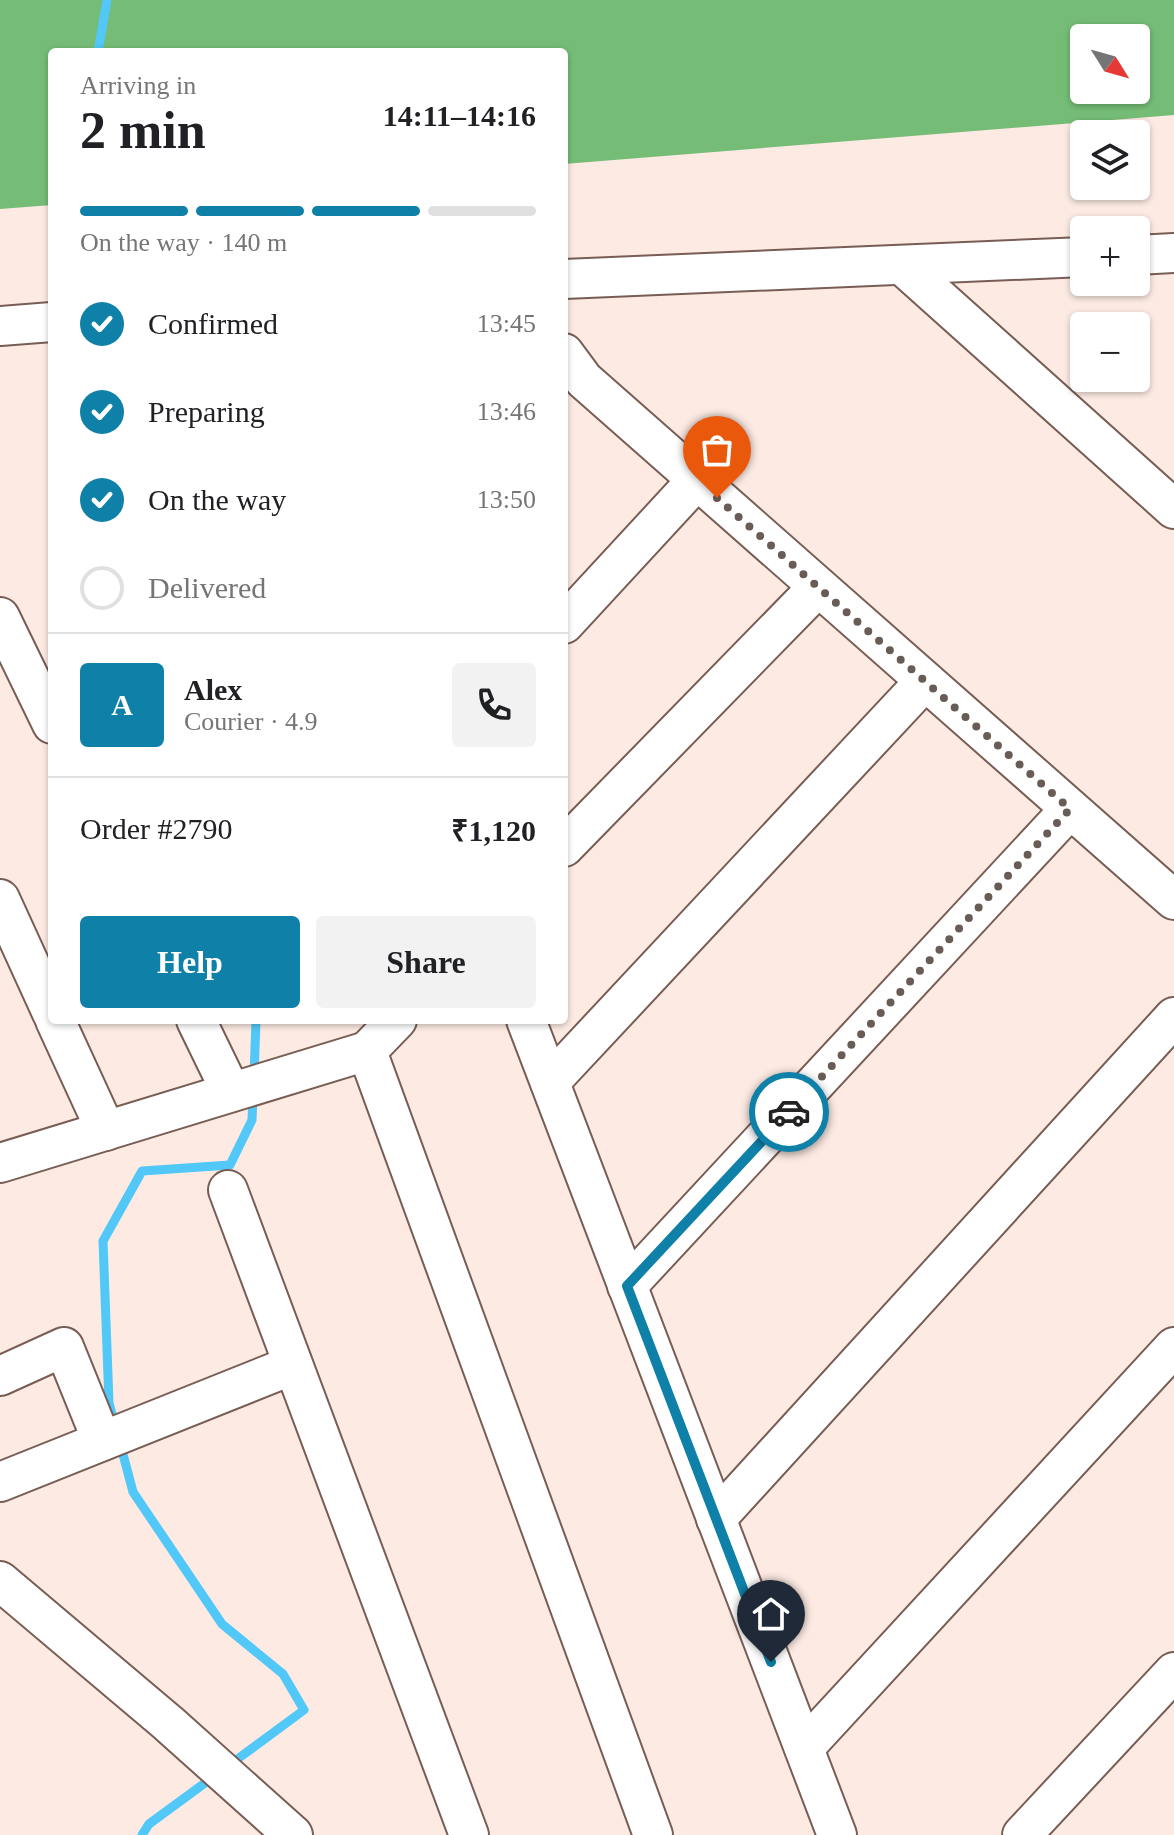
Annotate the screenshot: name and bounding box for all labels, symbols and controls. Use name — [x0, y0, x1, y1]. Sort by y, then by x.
north arrow — [1070, 24, 1150, 104]
map controls — [1070, 24, 1150, 392]
text: Arriving in — [80, 71, 196, 100]
text: 14:11–14:16 — [383, 99, 536, 132]
text: 2 min — [80, 102, 206, 159]
button: layers — [1070, 120, 1150, 200]
button: + — [1070, 216, 1150, 296]
text: On the way · 140 m — [80, 228, 287, 257]
icon: check — [80, 302, 124, 346]
text: Confirmed — [148, 307, 278, 340]
text: 13:45 — [477, 309, 536, 338]
button: − — [1070, 312, 1150, 392]
icon: check — [80, 390, 124, 434]
text: Preparing — [148, 395, 265, 428]
text: 13:46 — [477, 397, 536, 426]
pin — [683, 416, 751, 498]
icon: bag — [695, 428, 739, 472]
icon: check — [80, 478, 124, 522]
text: On the way — [148, 483, 286, 516]
text: 13:50 — [477, 485, 536, 514]
text: Delivered — [148, 571, 266, 604]
button: phone — [452, 663, 536, 747]
text: Alex — [184, 673, 242, 706]
text: A — [111, 688, 133, 721]
text: Courier · 4.9 — [184, 707, 318, 736]
text: Order #2790 — [80, 812, 232, 845]
text: ₹1,120 — [451, 814, 536, 847]
button: Help — [80, 916, 300, 1008]
button: Share — [316, 916, 536, 1008]
courier — [749, 1072, 829, 1152]
icon: car — [767, 1090, 811, 1134]
pin — [737, 1580, 805, 1662]
icon: home — [749, 1592, 793, 1636]

